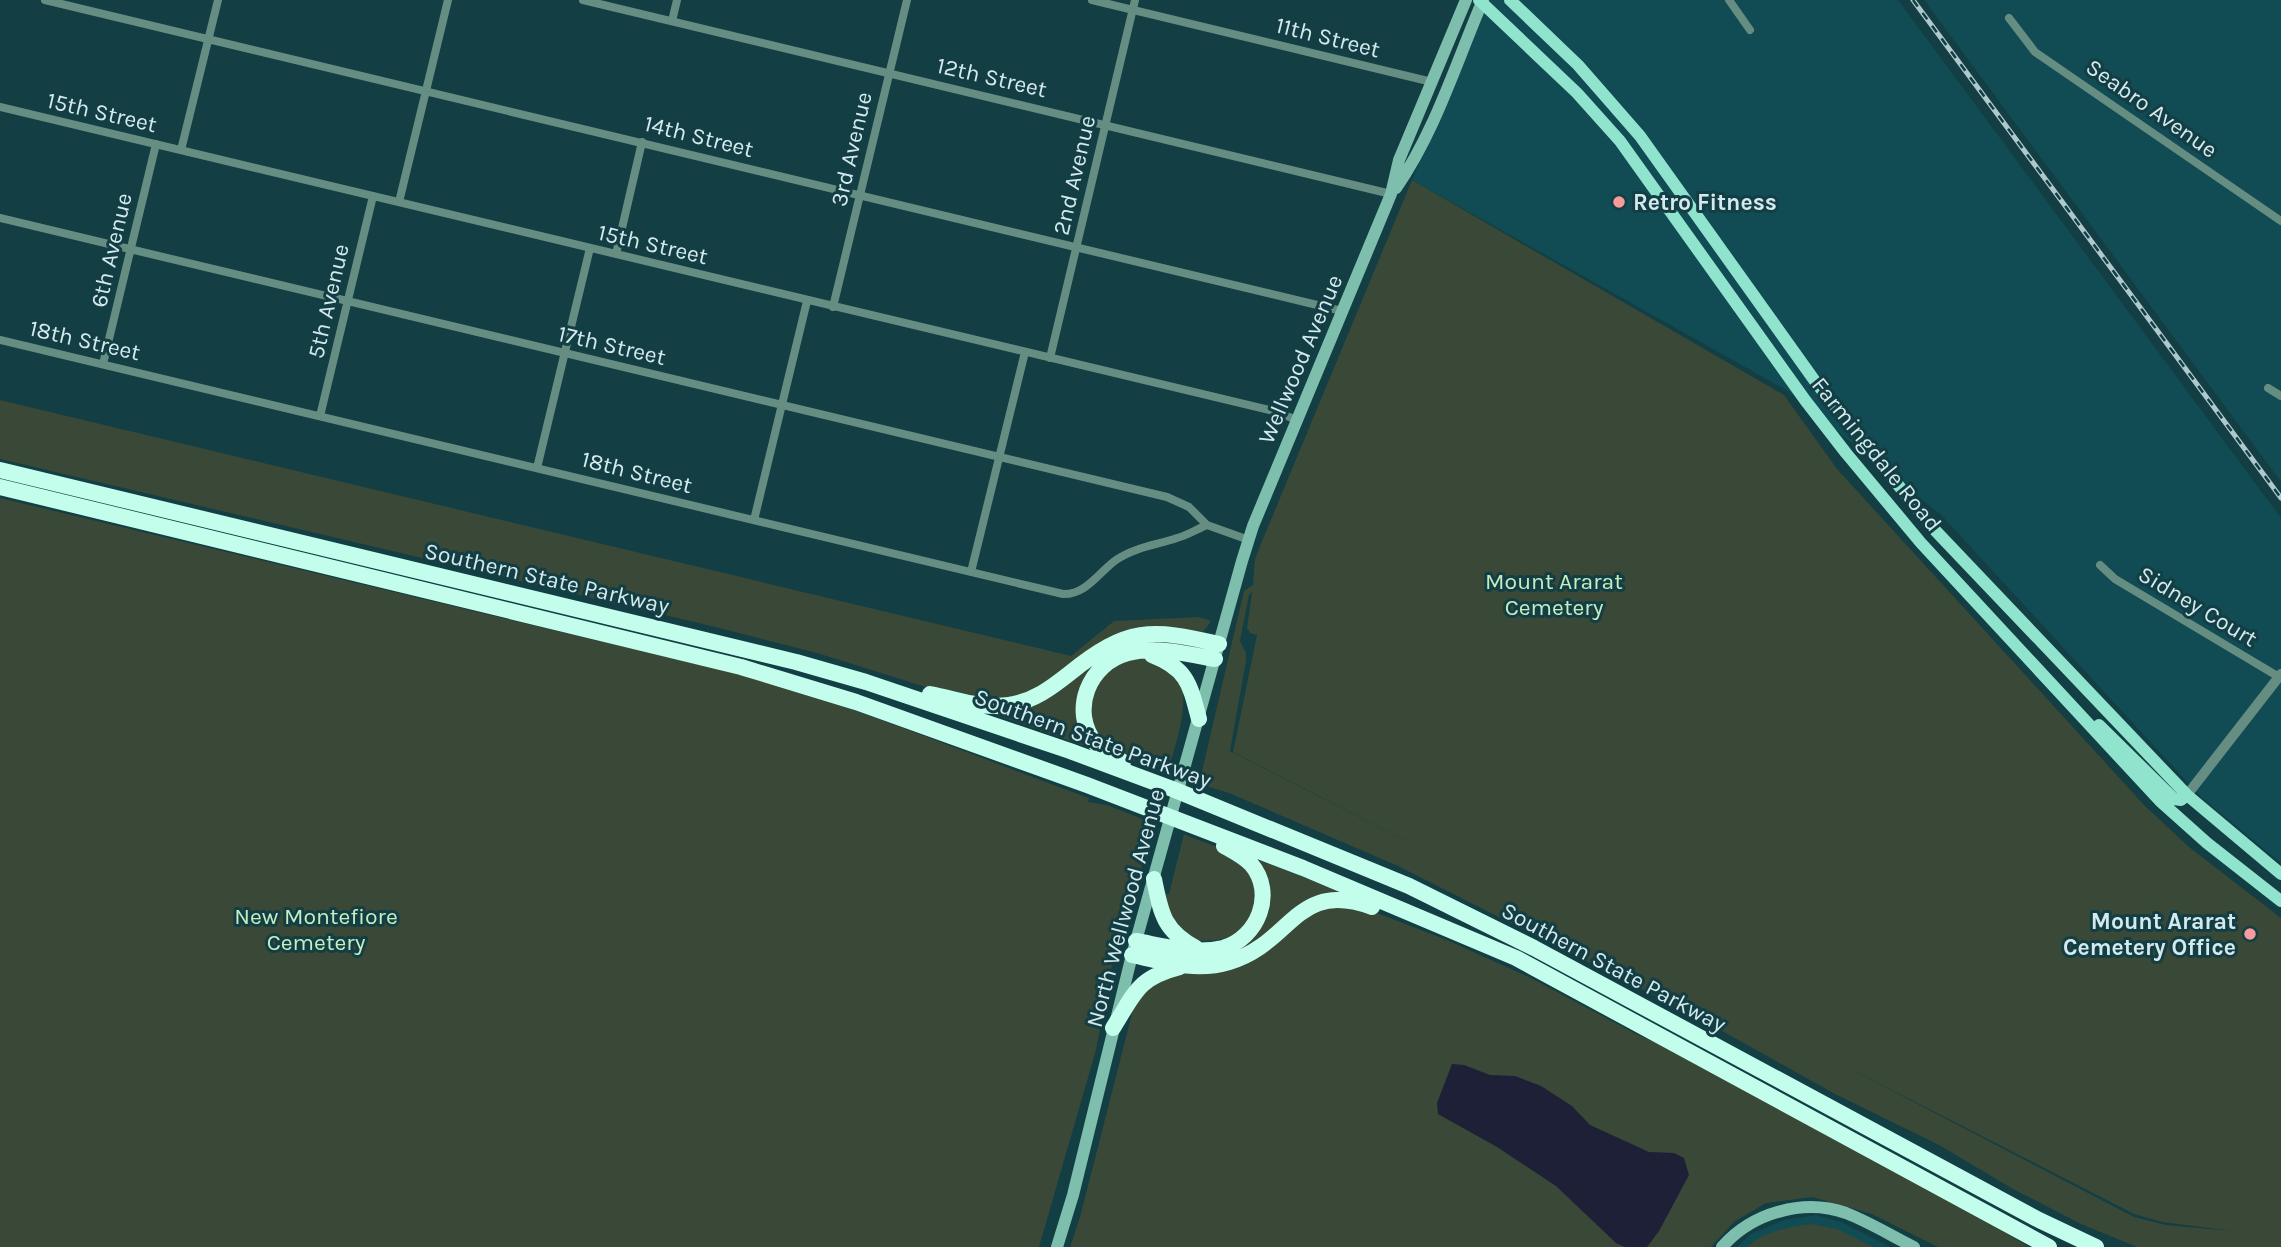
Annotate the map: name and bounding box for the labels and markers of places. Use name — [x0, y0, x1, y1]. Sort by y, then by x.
place label: Retro Fitness — [1633, 189, 1777, 216]
marker: Retro Fitness — [1611, 194, 1627, 210]
place label: Mount Ararat Cemetery Office — [2063, 908, 2236, 961]
marker: Mount Ararat Cemetery Office — [2242, 926, 2258, 942]

